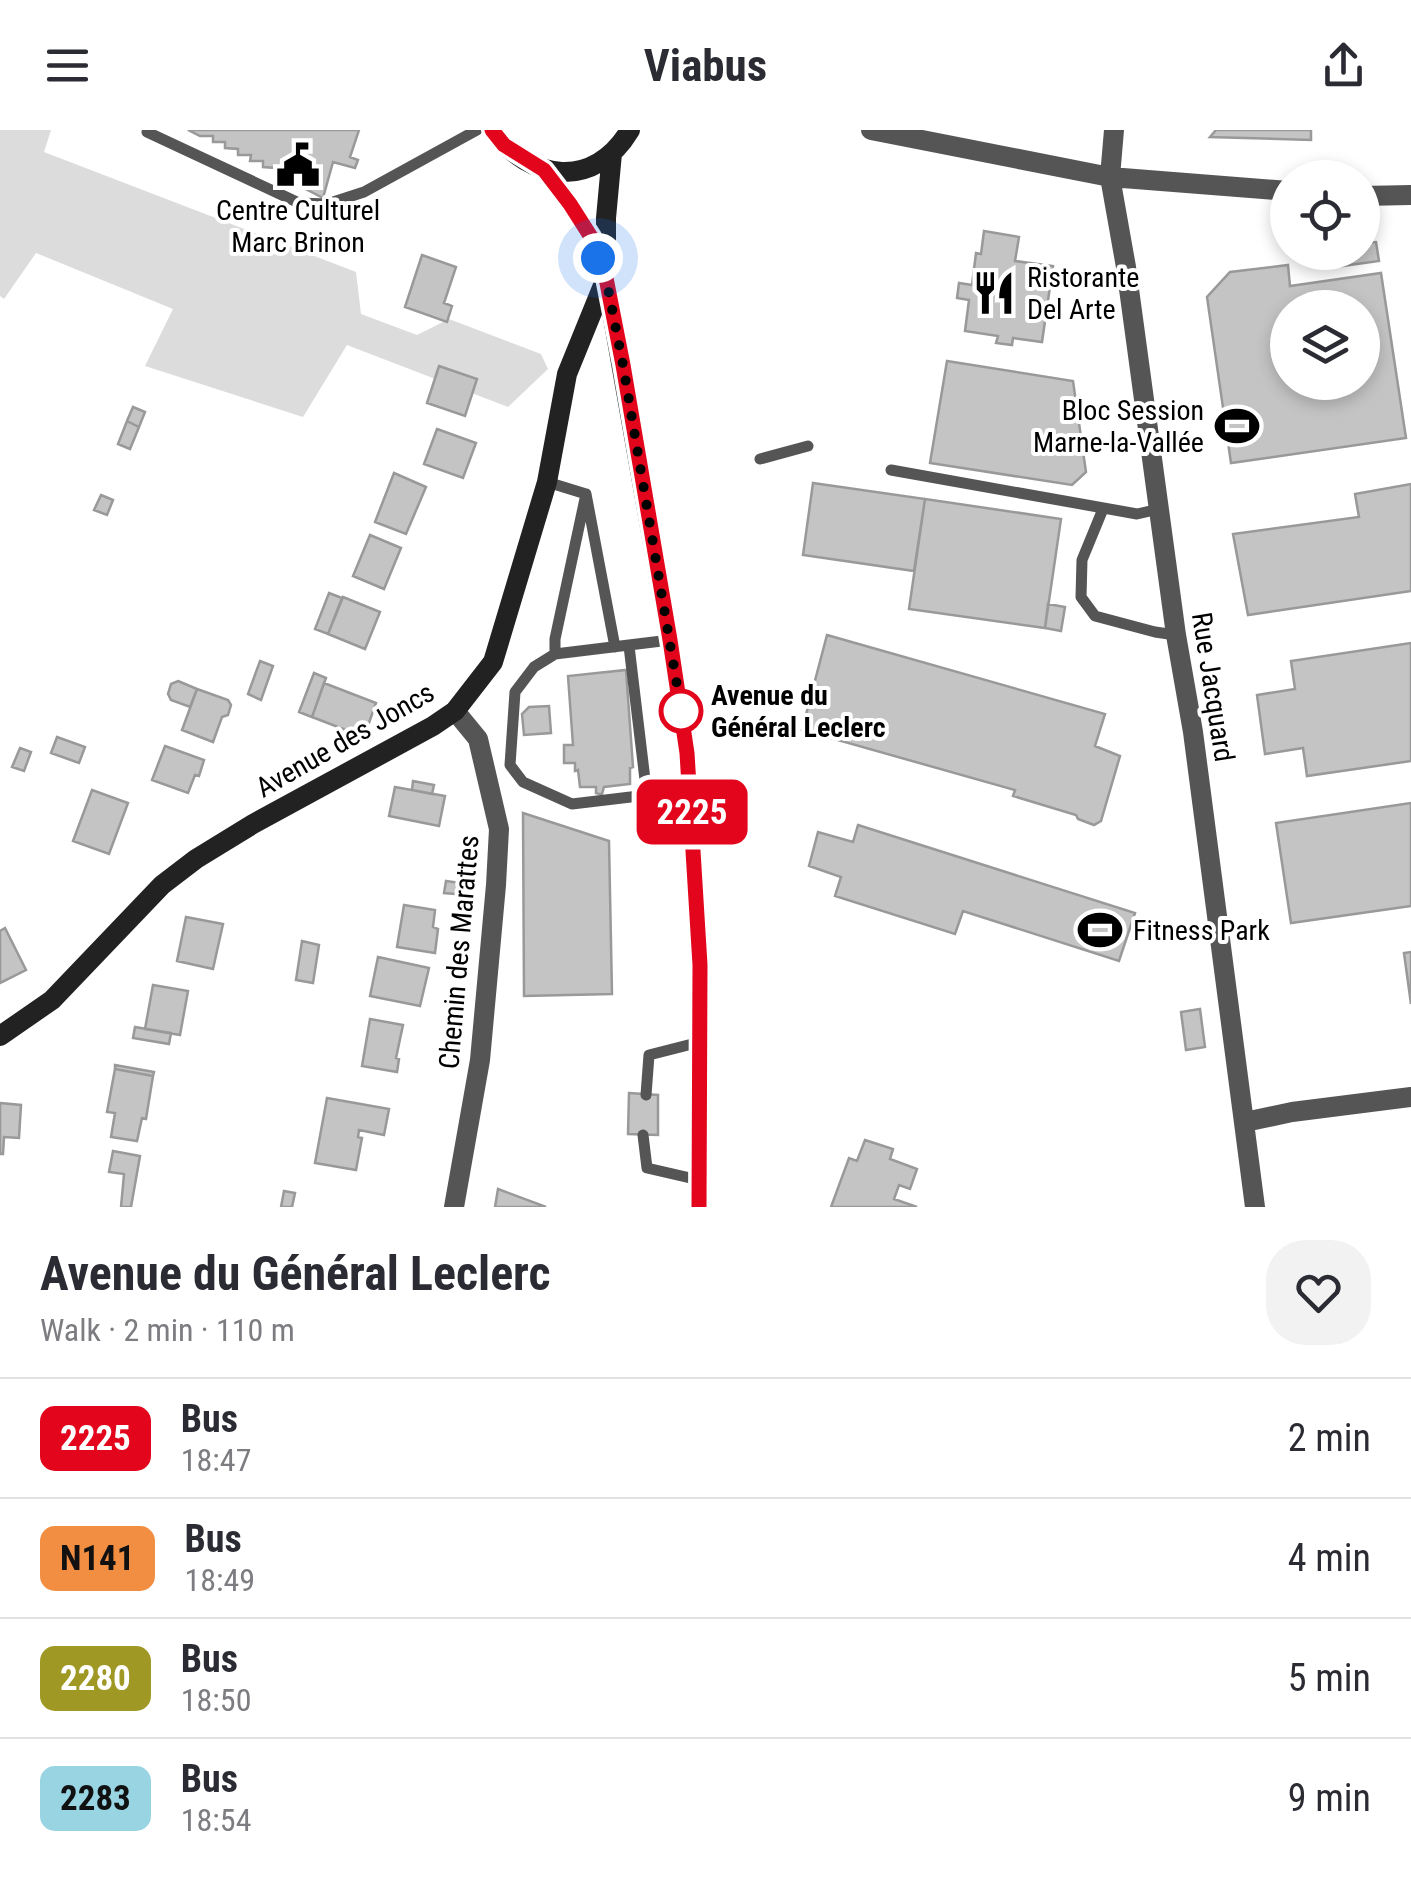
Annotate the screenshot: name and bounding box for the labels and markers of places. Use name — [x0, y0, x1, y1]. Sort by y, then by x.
public building icon: Centre Culturel Marc Brinon — [274, 141, 322, 189]
place label: Centre Culturel Marc Brinon — [216, 194, 380, 259]
place label: Ristorante Del Arte — [1027, 261, 1140, 326]
restaurant icon: Ristorante Del Arte — [970, 269, 1018, 317]
place label: Bloc Session Marne-la-Vallée — [1033, 394, 1204, 459]
sports icon: Bloc Session Marne-la-Vallée — [1213, 402, 1261, 450]
place label: Avenue du Général Leclerc — [711, 679, 886, 744]
marker: Avenue du Général Leclerc — [660, 690, 702, 732]
sports icon: Fitness Park — [1076, 906, 1124, 954]
place label: Fitness Park — [1133, 914, 1270, 947]

